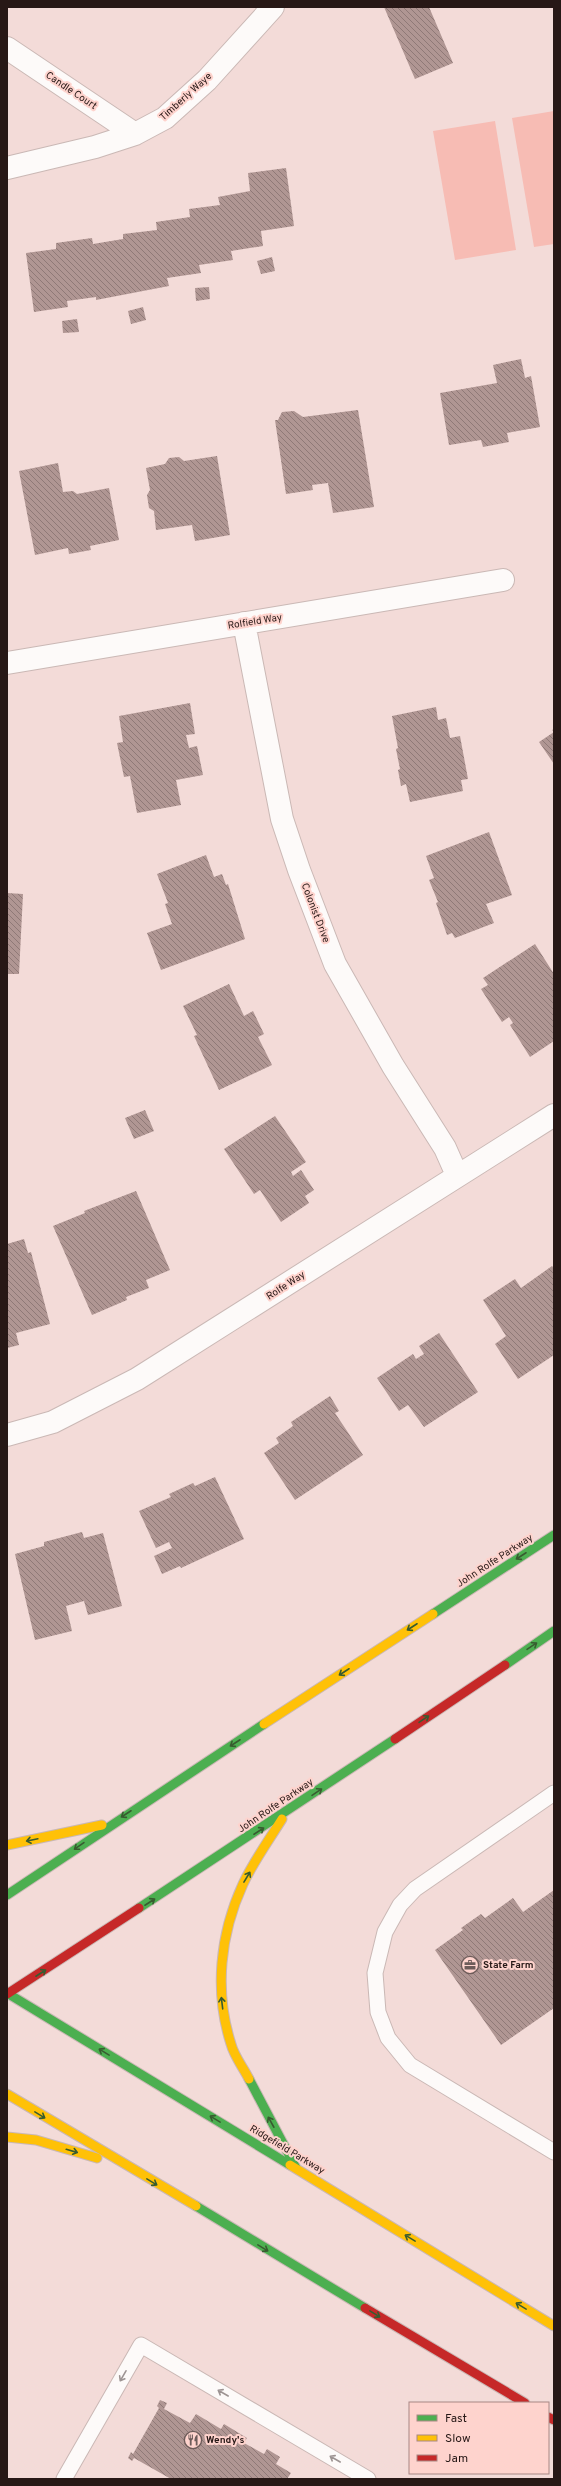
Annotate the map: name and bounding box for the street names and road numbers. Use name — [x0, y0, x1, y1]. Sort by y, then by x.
street label: Candle Court — [43, 69, 99, 113]
street label: Timberly Waye — [157, 70, 215, 124]
street label: Rolfield Way — [227, 611, 283, 633]
street label: Colonist Drive — [298, 881, 332, 945]
street label: Rolfe Way — [264, 1269, 308, 1303]
street label: John Rolfe Parkway — [454, 1532, 536, 1590]
street label: John Rolfe Parkway — [236, 1776, 316, 1836]
street label: Ridgefield Parkway — [247, 2122, 327, 2178]

